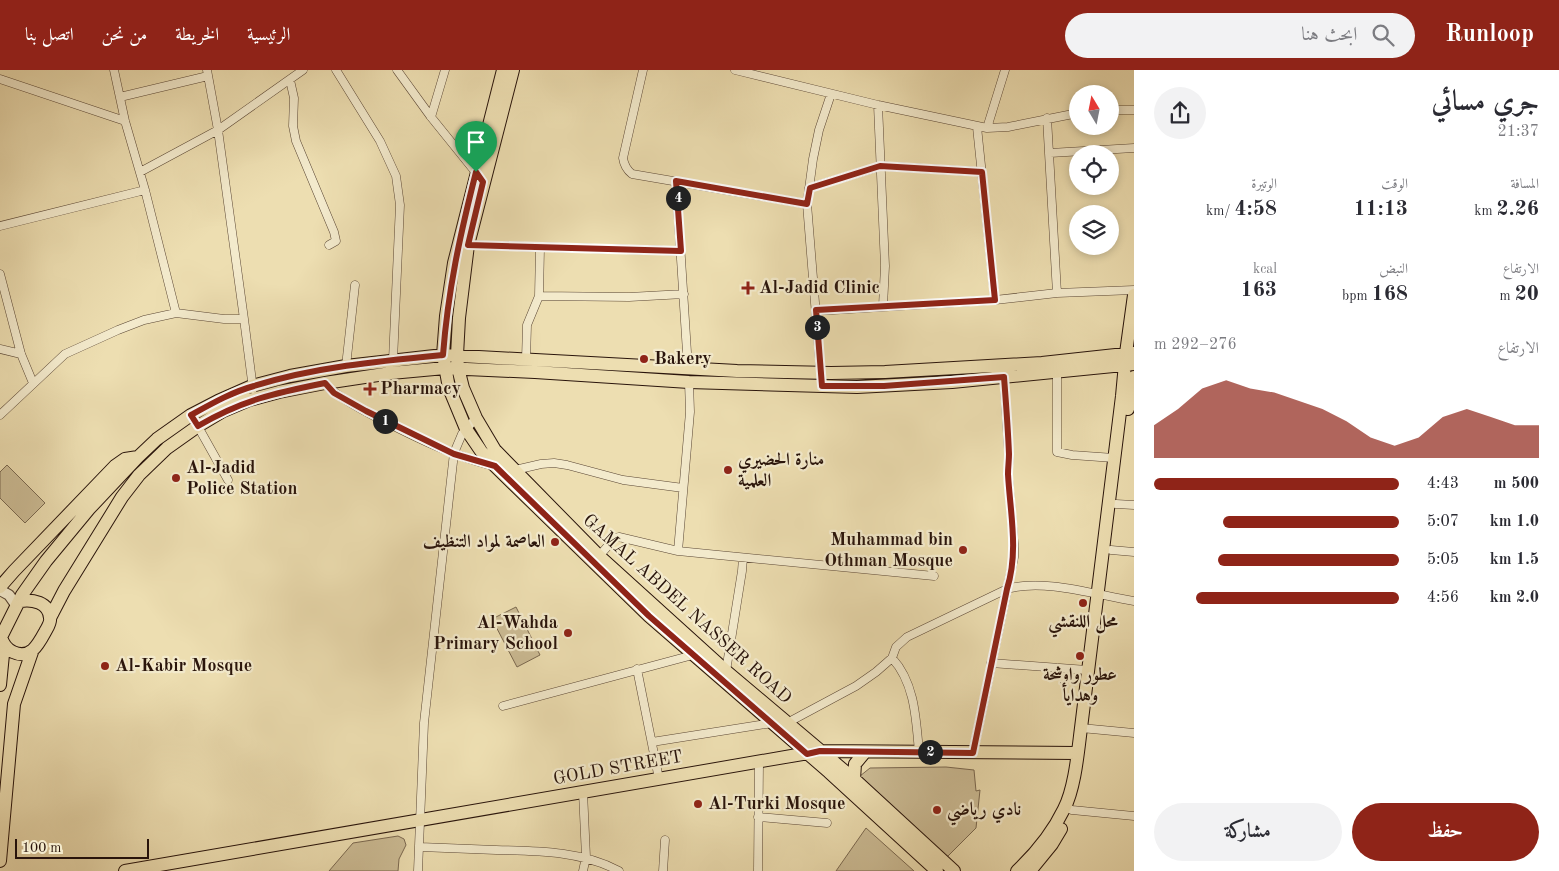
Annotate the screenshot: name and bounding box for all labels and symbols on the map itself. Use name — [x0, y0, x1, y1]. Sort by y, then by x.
north arrow — [1069, 85, 1119, 135]
pin — [455, 121, 497, 172]
pin: 4 — [666, 186, 690, 210]
place label: Al-Jadid Clinic — [759, 279, 880, 297]
marker: Al-Jadid Clinic — [741, 281, 755, 295]
pin: 3 — [804, 314, 830, 340]
place label: Bakery — [654, 350, 712, 368]
marker: Bakery — [638, 353, 650, 365]
place label: Pharmacy — [380, 380, 461, 398]
marker: Pharmacy — [364, 383, 376, 395]
pin: 1 — [372, 408, 398, 434]
place label: منارة الحضيري العلمية — [738, 451, 824, 490]
place label: Al-Jadid Police Station — [186, 459, 297, 498]
marker: منارة الحضيري العلمية — [722, 464, 734, 476]
marker: Al-Jadid Police Station — [170, 472, 182, 484]
street label: GAMAL ABDEL NASSER ROAD — [579, 511, 795, 707]
place label: Muhammad bin Othman Mosque — [824, 531, 953, 570]
place label: العاصمة لمواد التنظيف — [423, 533, 545, 552]
marker: العاصمة لمواد التنظيف — [549, 536, 561, 548]
marker: Muhammad bin Othman Mosque — [957, 544, 969, 556]
marker: محل اللنقشي — [1077, 597, 1089, 609]
place label: محل اللنقشي — [1048, 613, 1119, 638]
place label: Al-Wahda Primary School — [433, 614, 558, 653]
marker: Al-Wahda Primary School — [562, 627, 574, 639]
marker: عطور واوشحة وهدايأ — [1074, 650, 1086, 662]
place label: Al-Kabir Mosque — [115, 657, 252, 675]
marker: Al-Kabir Mosque — [99, 660, 111, 672]
place label: عطور واوشحة وهدايأ — [1043, 666, 1117, 706]
pin: 2 — [918, 740, 942, 764]
street label: GOLD STREET — [552, 748, 684, 788]
place label: Al-Turki Mosque — [708, 795, 845, 813]
marker: Al-Turki Mosque — [692, 798, 704, 810]
place label: نادي رياضي — [947, 801, 1021, 826]
marker: نادي رياضي — [931, 804, 943, 816]
scale bar — [15, 836, 149, 859]

